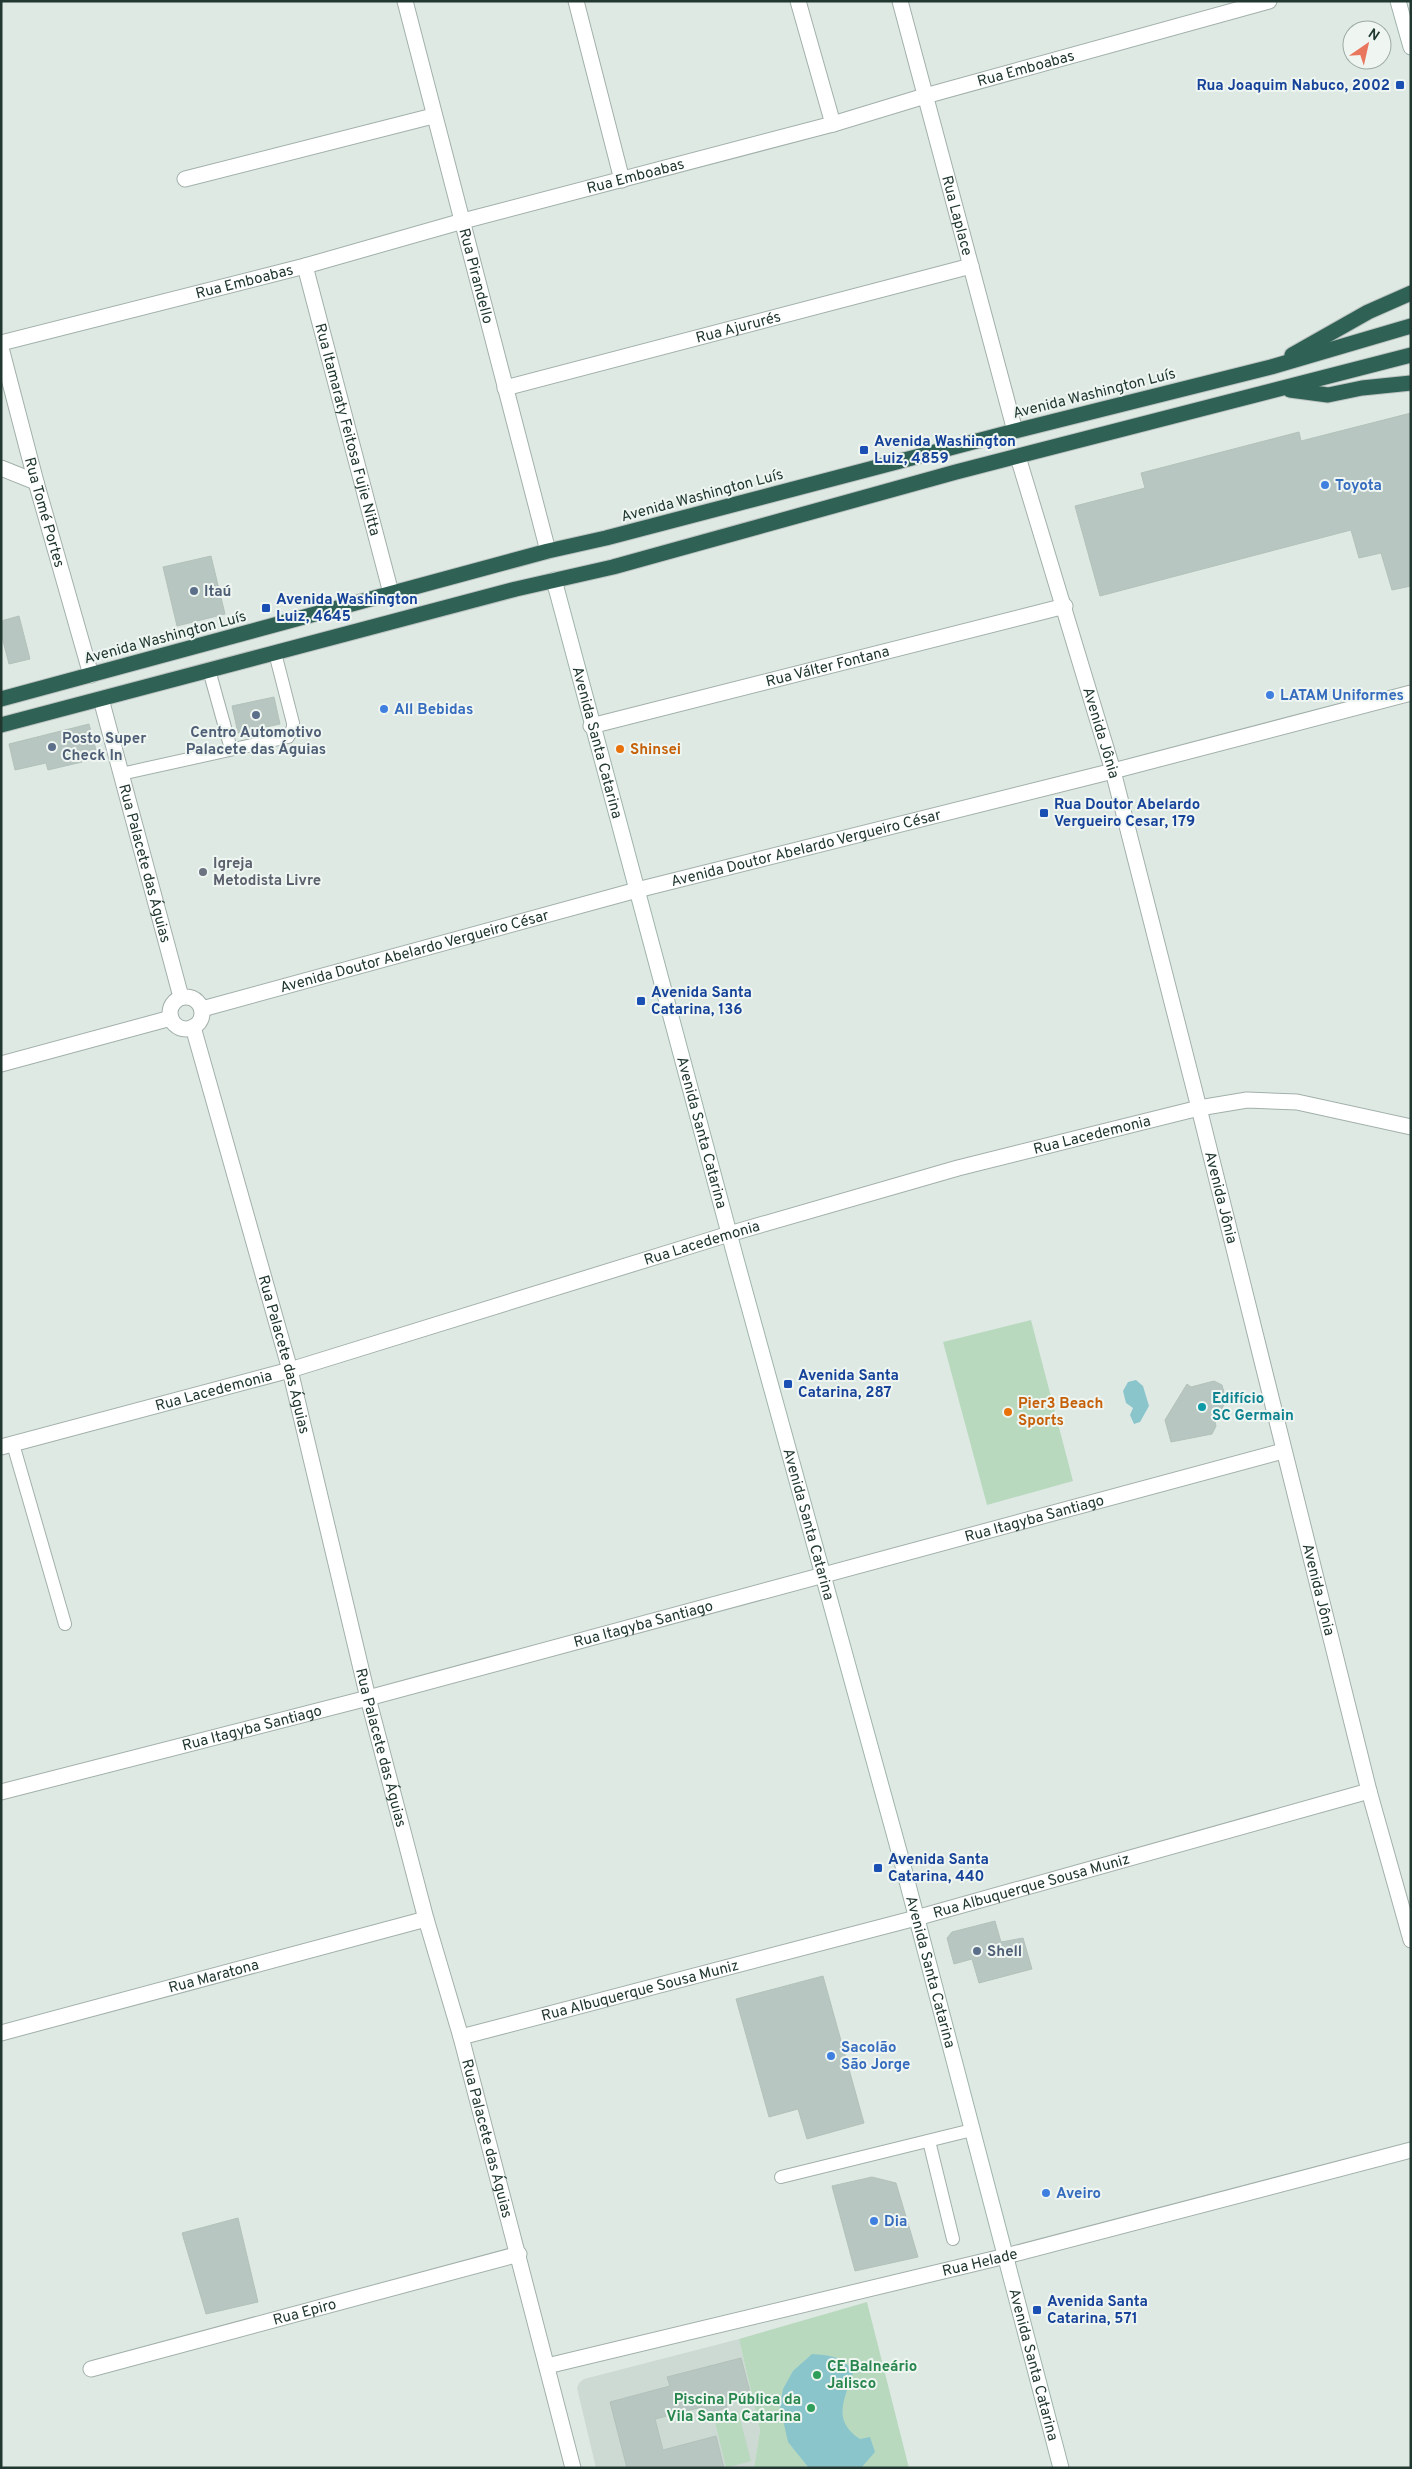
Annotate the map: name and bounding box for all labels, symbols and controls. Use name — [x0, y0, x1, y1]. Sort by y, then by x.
north arrow — [1342, 20, 1392, 70]
text: N — [1365, 26, 1382, 45]
street label: Rua Emboabas — [975, 47, 1077, 92]
place label: Rua Joaquim Nabuco, 2002 — [1196, 77, 1390, 96]
marker: Rua Joaquim Nabuco, 2002 — [1394, 79, 1406, 91]
street label: Rua Emboabas — [585, 155, 687, 199]
street label: Rua Laplace — [936, 174, 976, 258]
street label: Rua Pirandello — [453, 226, 497, 326]
street label: Rua Emboabas — [194, 261, 296, 304]
street label: Rua Ajururés — [694, 308, 783, 349]
street label: Rua Itamaraty Feitosa Fujie Nitta — [309, 321, 384, 538]
street label: Avenida Washington Luís — [1011, 365, 1178, 424]
place label: Avenida Washington Luiz, 4859 — [874, 433, 1016, 469]
marker: Avenida Washington Luiz, 4859 — [858, 444, 870, 456]
street label: Rua Tomé Portes — [19, 455, 68, 570]
street label: Avenida Washington Luís — [619, 466, 786, 527]
place label: Toyota — [1335, 477, 1382, 496]
marker: Toyota — [1319, 479, 1331, 491]
place label: Itaú — [204, 583, 231, 602]
marker: Itaú — [188, 585, 200, 597]
place label: Avenida Washington Luiz, 4645 — [276, 591, 418, 627]
marker: Avenida Washington Luiz, 4645 — [260, 602, 272, 614]
street label: Avenida Washington Luís — [82, 608, 249, 669]
street label: Rua Válter Fontana — [764, 643, 892, 692]
street label: Avenida Santa Catarina — [567, 665, 625, 821]
street label: Avenida Jônia — [1077, 685, 1123, 781]
place label: LATAM Uniformes — [1280, 687, 1404, 706]
marker: LATAM Uniformes — [1264, 689, 1276, 701]
place label: All Bebidas — [394, 701, 473, 720]
marker: All Bebidas — [378, 703, 390, 715]
marker: Centro Automotivo Palacete das Águias — [250, 709, 262, 721]
place label: Centro Automotivo Palacete das Águias — [186, 724, 326, 760]
place label: Posto Super Check In — [62, 730, 147, 766]
marker: Posto Super Check In — [46, 741, 58, 753]
place label: Shinsei — [630, 741, 681, 760]
marker: Shinsei — [614, 743, 626, 755]
street label: Rua Palacete das Águias — [113, 782, 174, 945]
place label: Rua Doutor Abelardo Vergueiro Cesar, 179 — [1054, 796, 1200, 832]
street label: Avenida Doutor Abelardo Vergueiro César — [669, 806, 943, 892]
marker: Rua Doutor Abelardo Vergueiro Cesar, 179 — [1038, 807, 1050, 819]
place label: Igreja Metodista Livre — [213, 855, 321, 891]
marker: Igreja Metodista Livre — [197, 866, 209, 878]
street label: Avenida Doutor Abelardo Vergueiro César — [278, 907, 551, 998]
place label: Avenida Santa Catarina, 136 — [651, 984, 752, 1020]
marker: Avenida Santa Catarina, 136 — [635, 995, 647, 1007]
street label: Avenida Santa Catarina — [671, 1055, 730, 1211]
street label: Rua Lacedemonia — [1032, 1112, 1153, 1160]
street label: Avenida Jônia — [1199, 1150, 1240, 1246]
street label: Rua Lacedemonia — [642, 1218, 762, 1271]
street label: Rua Palacete das Águias — [253, 1273, 313, 1436]
street label: Rua Lacedemonia — [153, 1367, 275, 1416]
place label: Avenida Santa Catarina, 287 — [798, 1367, 899, 1403]
marker: Avenida Santa Catarina, 287 — [782, 1378, 794, 1390]
place label: Edifício SC Germain — [1212, 1390, 1294, 1426]
place label: Pier3 Beach Sports — [1018, 1395, 1103, 1431]
marker: Edifício SC Germain — [1196, 1401, 1208, 1413]
marker: Pier3 Beach Sports — [1002, 1406, 1014, 1418]
street label: Avenida Santa Catarina — [778, 1447, 837, 1603]
street label: Rua Itagyba Santiago — [963, 1492, 1107, 1547]
street label: Avenida Jônia — [1297, 1542, 1338, 1638]
street label: Rua Itagyba Santiago — [572, 1597, 716, 1653]
street label: Rua Palacete das Águias — [350, 1667, 410, 1830]
street label: Rua Itagyba Santiago — [180, 1702, 324, 1756]
place label: Avenida Santa Catarina, 440 — [888, 1851, 989, 1887]
street label: Rua Albuquerque Sousa Muniz — [931, 1851, 1132, 1924]
marker: Avenida Santa Catarina, 440 — [872, 1862, 884, 1874]
street label: Avenida Santa Catarina — [900, 1894, 958, 2050]
place label: Shell — [987, 1943, 1022, 1962]
marker: Shell — [971, 1945, 983, 1957]
street label: Rua Maratona — [167, 1956, 261, 1999]
street label: Rua Albuquerque Sousa Muniz — [540, 1957, 741, 2027]
place label: Sacolão São Jorge — [841, 2039, 910, 2075]
marker: Sacolão São Jorge — [825, 2050, 837, 2062]
street label: Rua Palacete das Águias — [456, 2057, 516, 2220]
place label: Aveiro — [1056, 2185, 1101, 2204]
marker: Aveiro — [1040, 2187, 1052, 2199]
place label: Dia — [884, 2213, 907, 2232]
marker: Dia — [868, 2215, 880, 2227]
street label: Rua Helade — [940, 2245, 1020, 2282]
street label: Avenida Santa Catarina — [1003, 2287, 1061, 2443]
place label: Avenida Santa Catarina, 571 — [1047, 2293, 1148, 2329]
street label: Rua Epiro — [271, 2296, 339, 2331]
marker: Avenida Santa Catarina, 571 — [1031, 2304, 1043, 2316]
place label: CE Balneário Jalisco — [827, 2358, 917, 2394]
marker: CE Balneário Jalisco — [811, 2369, 823, 2381]
place label: Piscina Pública da Vila Santa Catarina — [666, 2391, 801, 2427]
marker: Piscina Pública da Vila Santa Catarina — [805, 2402, 817, 2414]

